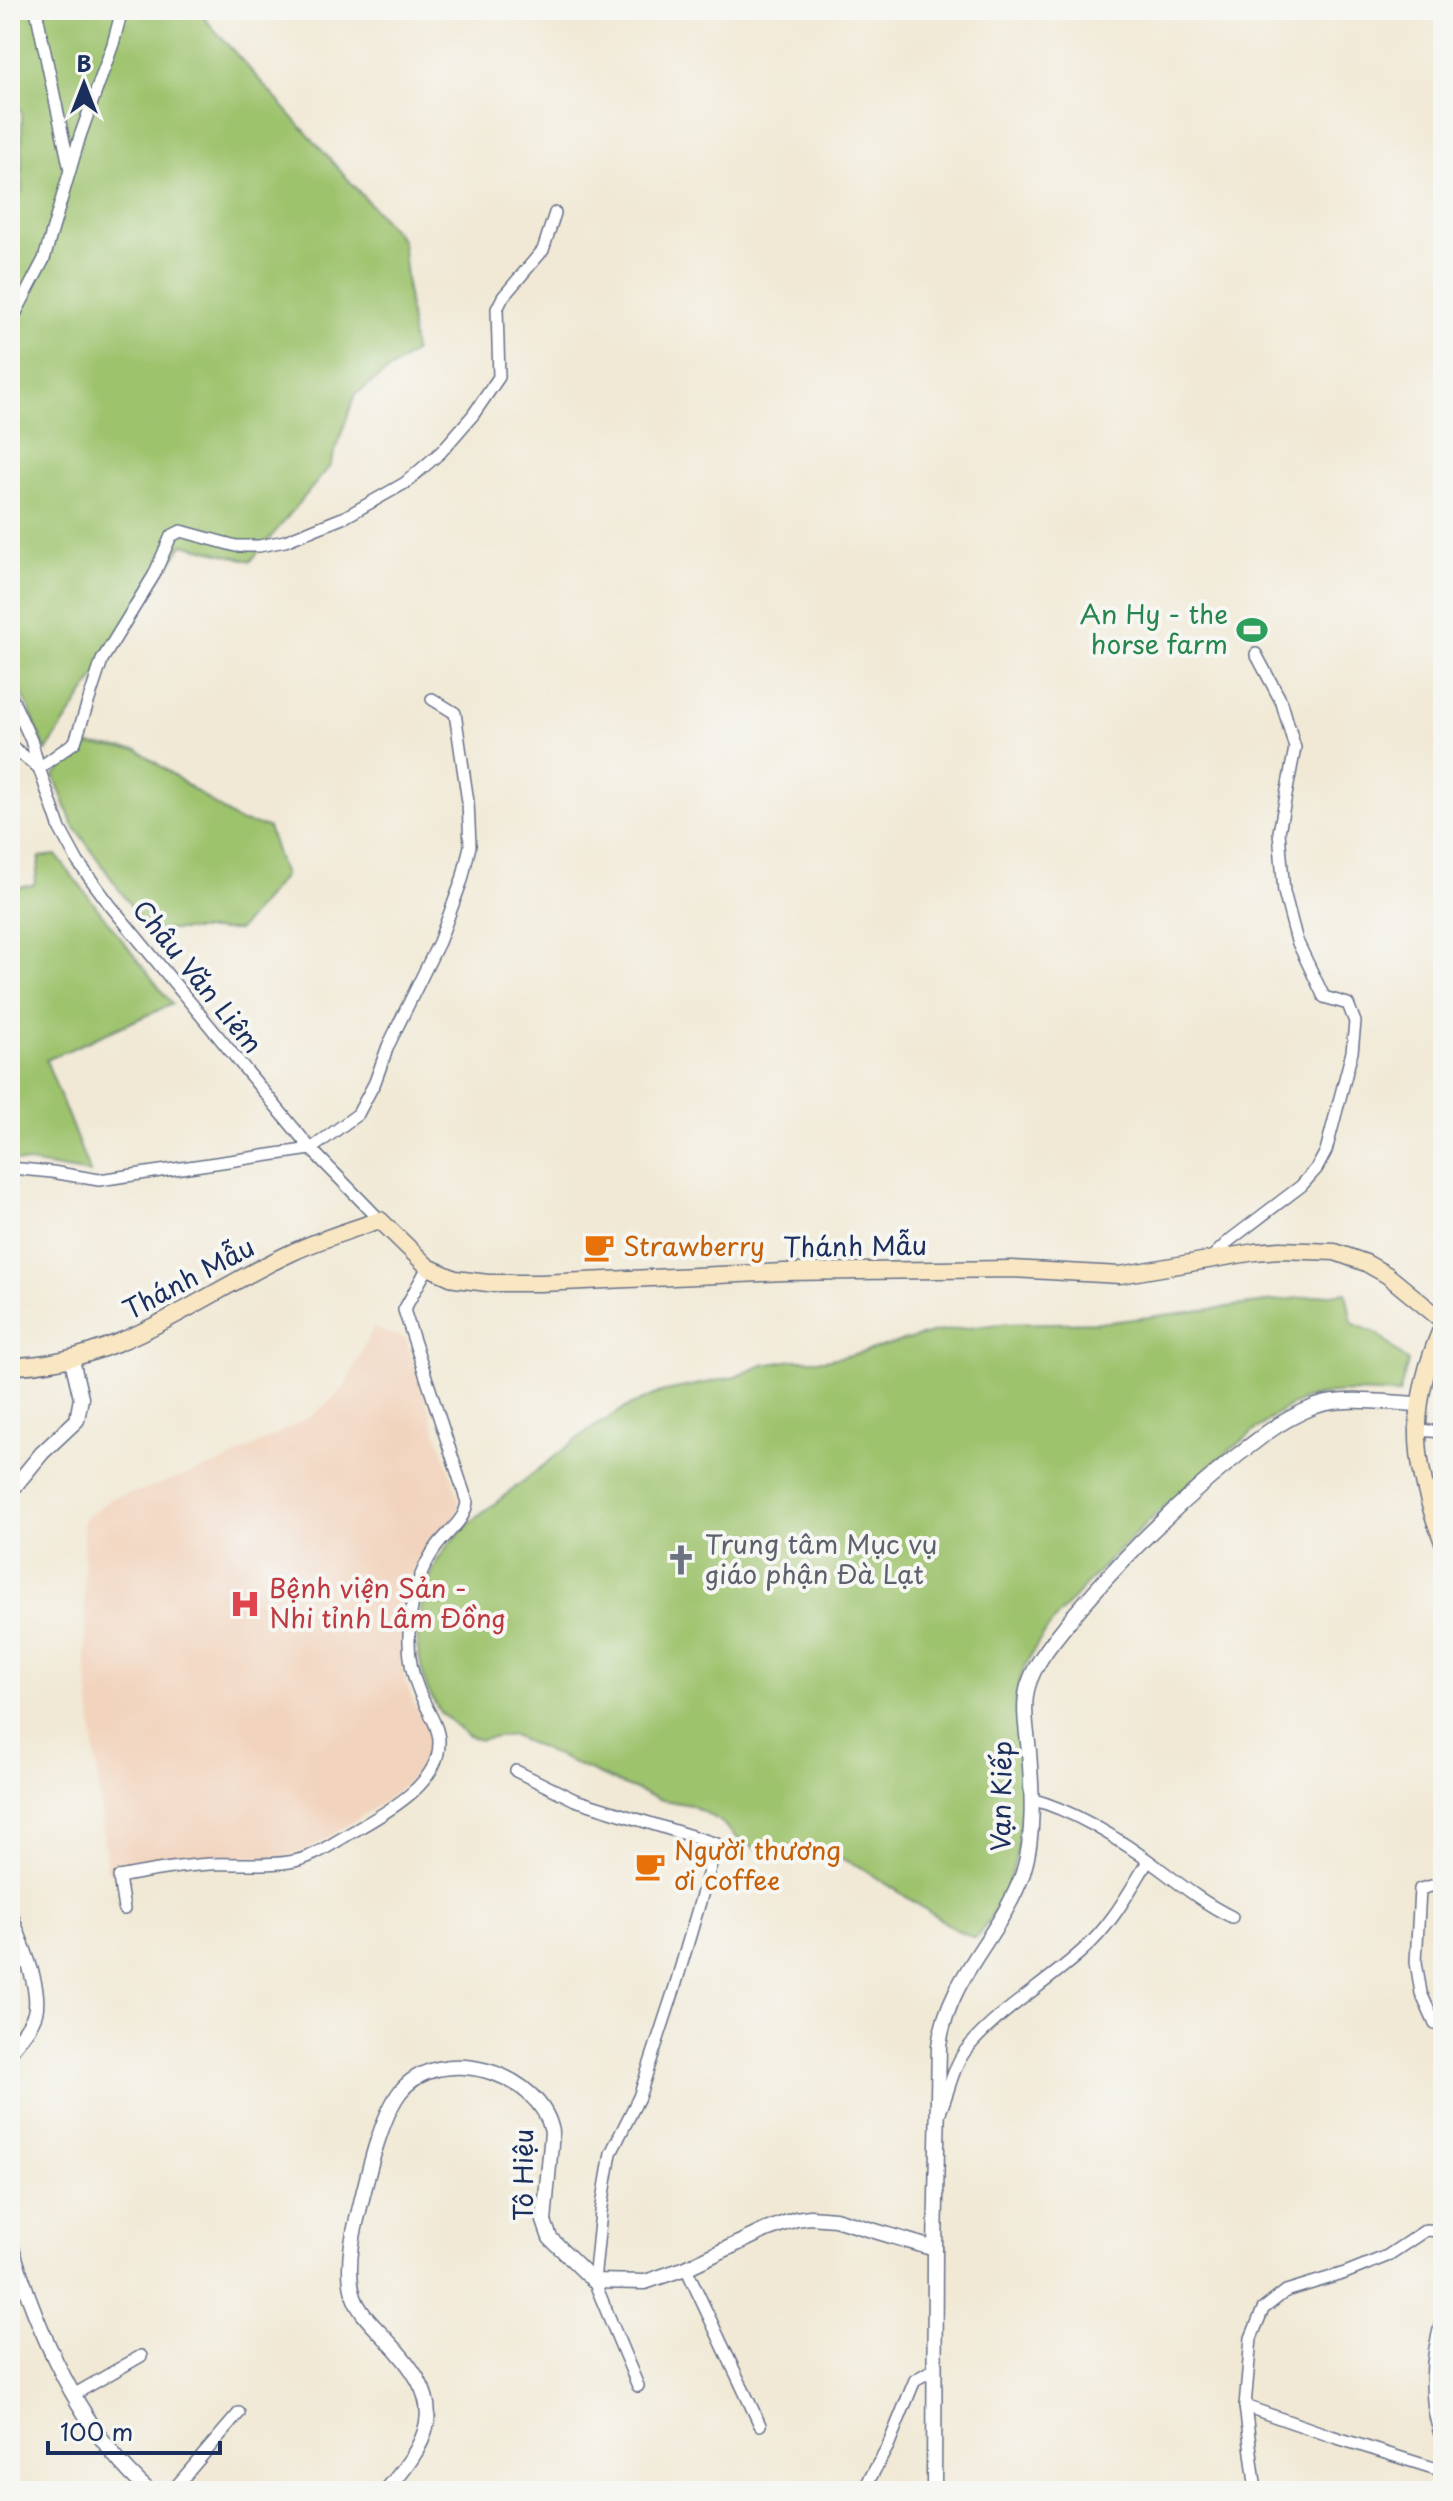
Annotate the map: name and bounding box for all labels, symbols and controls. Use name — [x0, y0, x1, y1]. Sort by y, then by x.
north arrow — [44, 44, 124, 124]
text: B — [76, 46, 92, 79]
place label: An Hy - the horse farm — [1080, 594, 1228, 663]
sports icon: An Hy - the horse farm — [1235, 613, 1269, 647]
street label: Châu Văn Liêm — [124, 891, 272, 1061]
street label: Thánh Mẫu — [783, 1225, 927, 1266]
place label: Strawberry — [623, 1226, 765, 1265]
street label: Thánh Mẫu — [116, 1227, 261, 1329]
cafe icon: Strawberry — [582, 1230, 616, 1264]
place label: Trung tâm Mục vụ giáo phận Đà Lạt — [705, 1524, 937, 1593]
church icon: Trung tâm Mục vụ giáo phận Đà Lạt — [664, 1543, 698, 1577]
place label: Bệnh viện Sản - Nhi tỉnh Lâm Đồng — [269, 1568, 506, 1637]
hospital icon: Bệnh viện Sản - Nhi tỉnh Lâm Đồng — [228, 1587, 262, 1621]
street label: Vạn Kiếp — [980, 1740, 1021, 1852]
place label: Người thương ơi coffee — [674, 1830, 841, 1899]
cafe icon: Người thương ơi coffee — [633, 1849, 667, 1883]
street label: Tô Hiệu — [503, 2129, 542, 2221]
scale bar — [48, 2405, 220, 2455]
text: 100 m — [60, 2413, 133, 2449]

